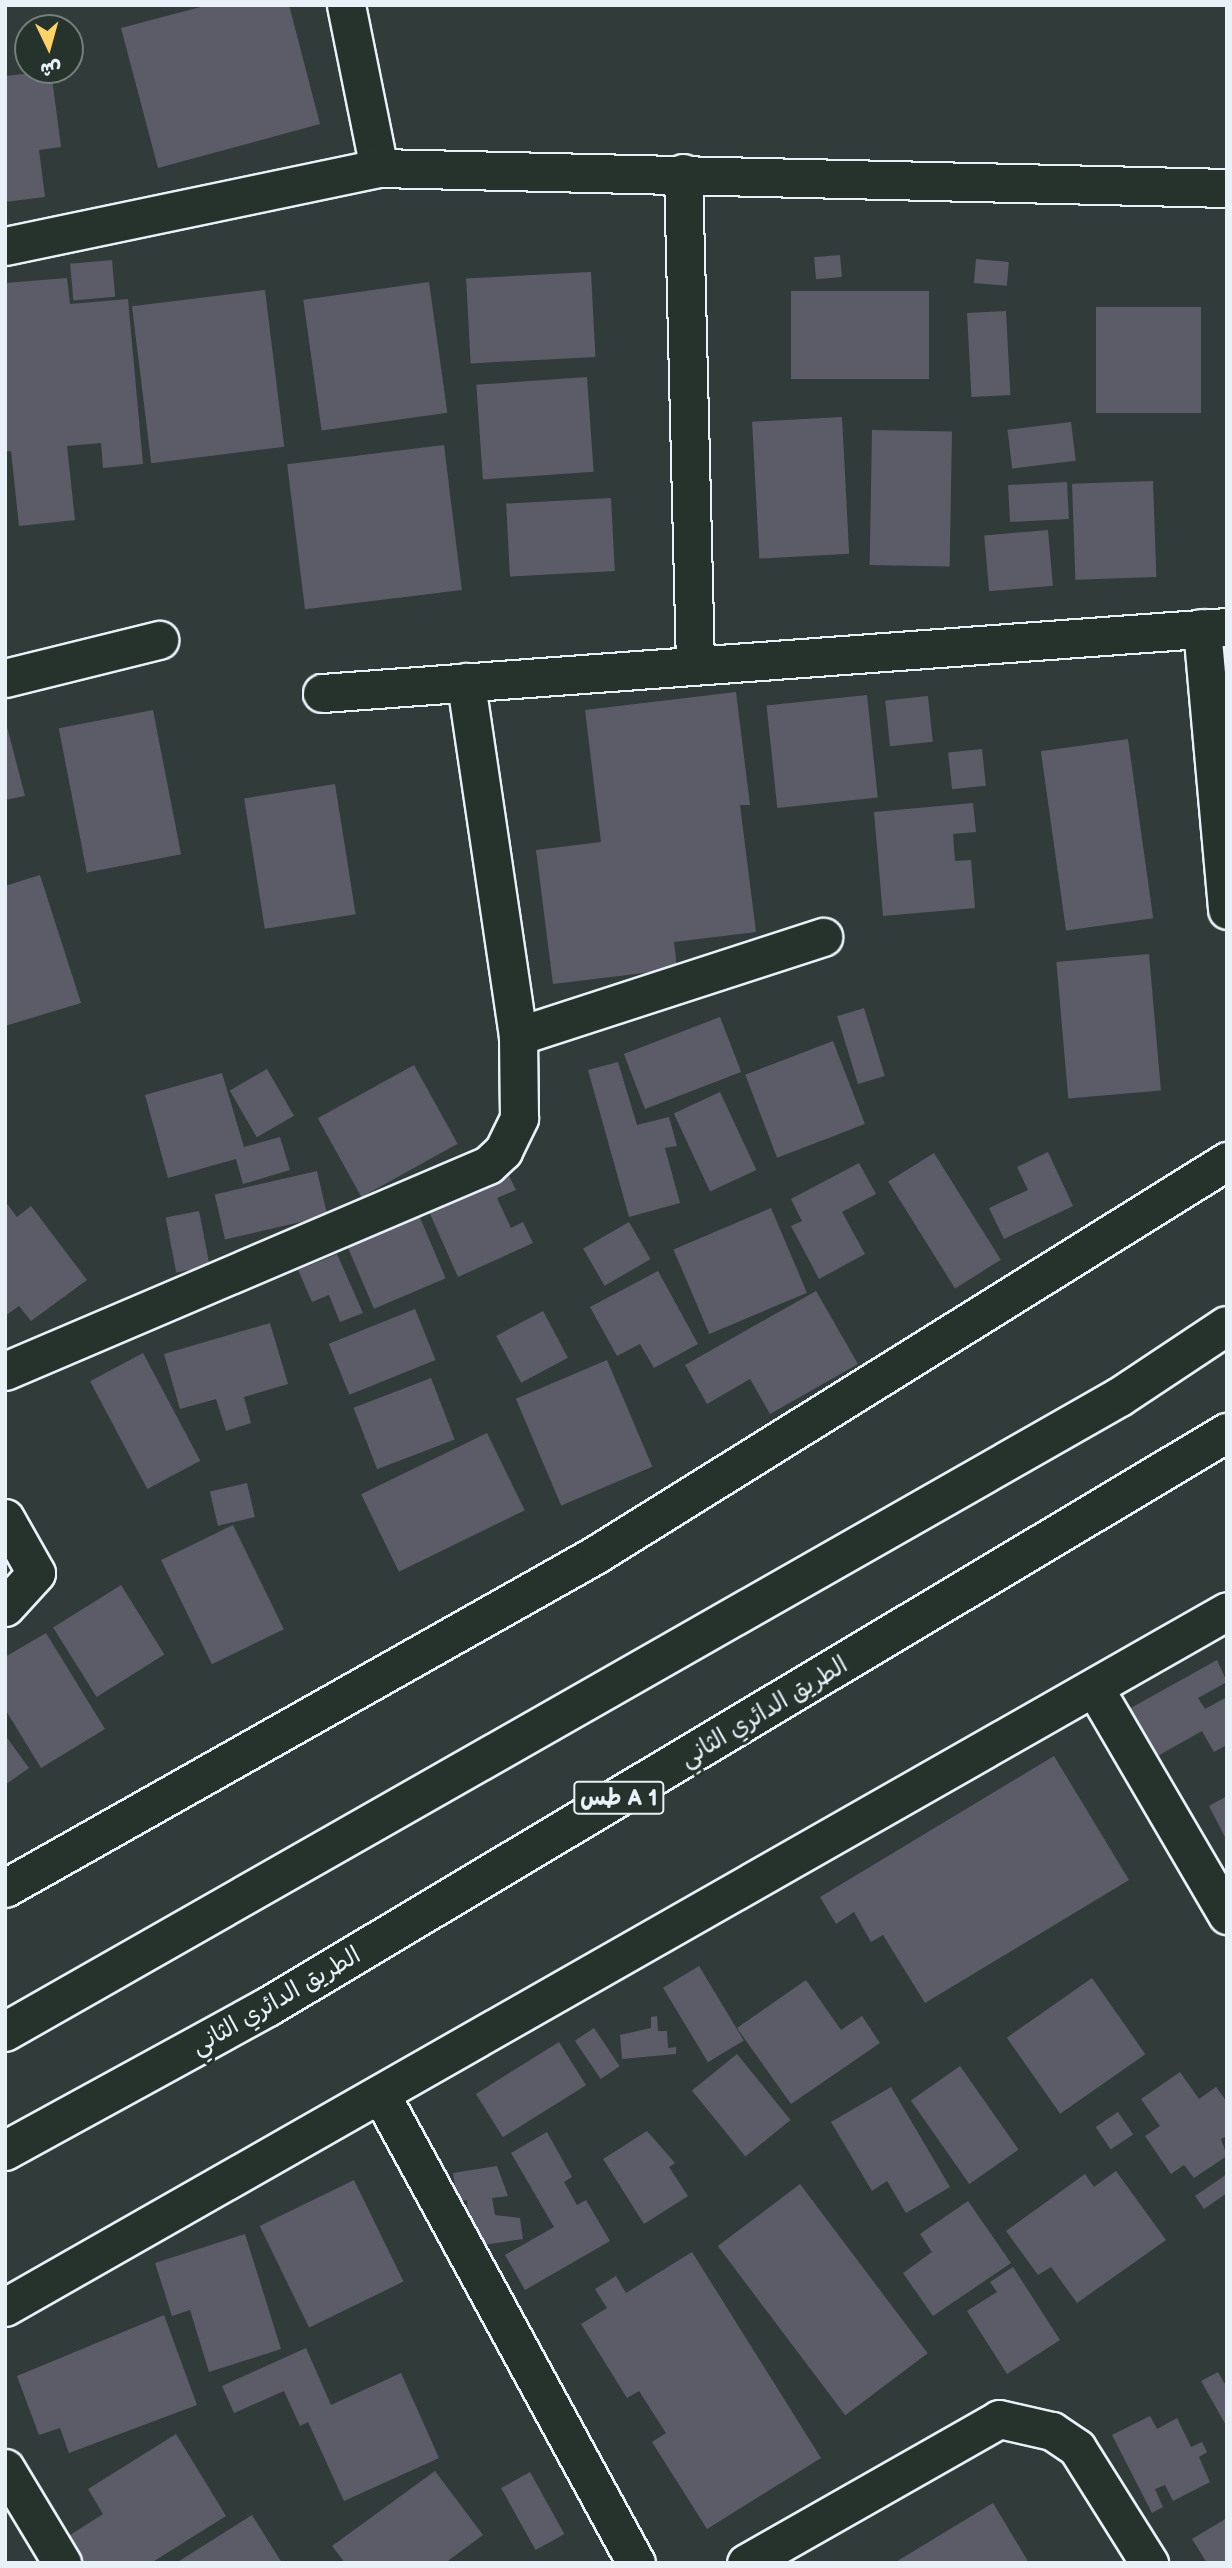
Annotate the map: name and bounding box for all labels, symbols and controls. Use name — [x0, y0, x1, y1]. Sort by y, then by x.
north arrow — [14, 14, 84, 84]
text: ش — [39, 56, 62, 81]
street label: الطريق الدائري الثاني — [675, 1651, 853, 1773]
road number: طس A 1 — [572, 1778, 666, 1817]
street label: الطريق الدائري الثاني — [186, 1941, 366, 2061]

